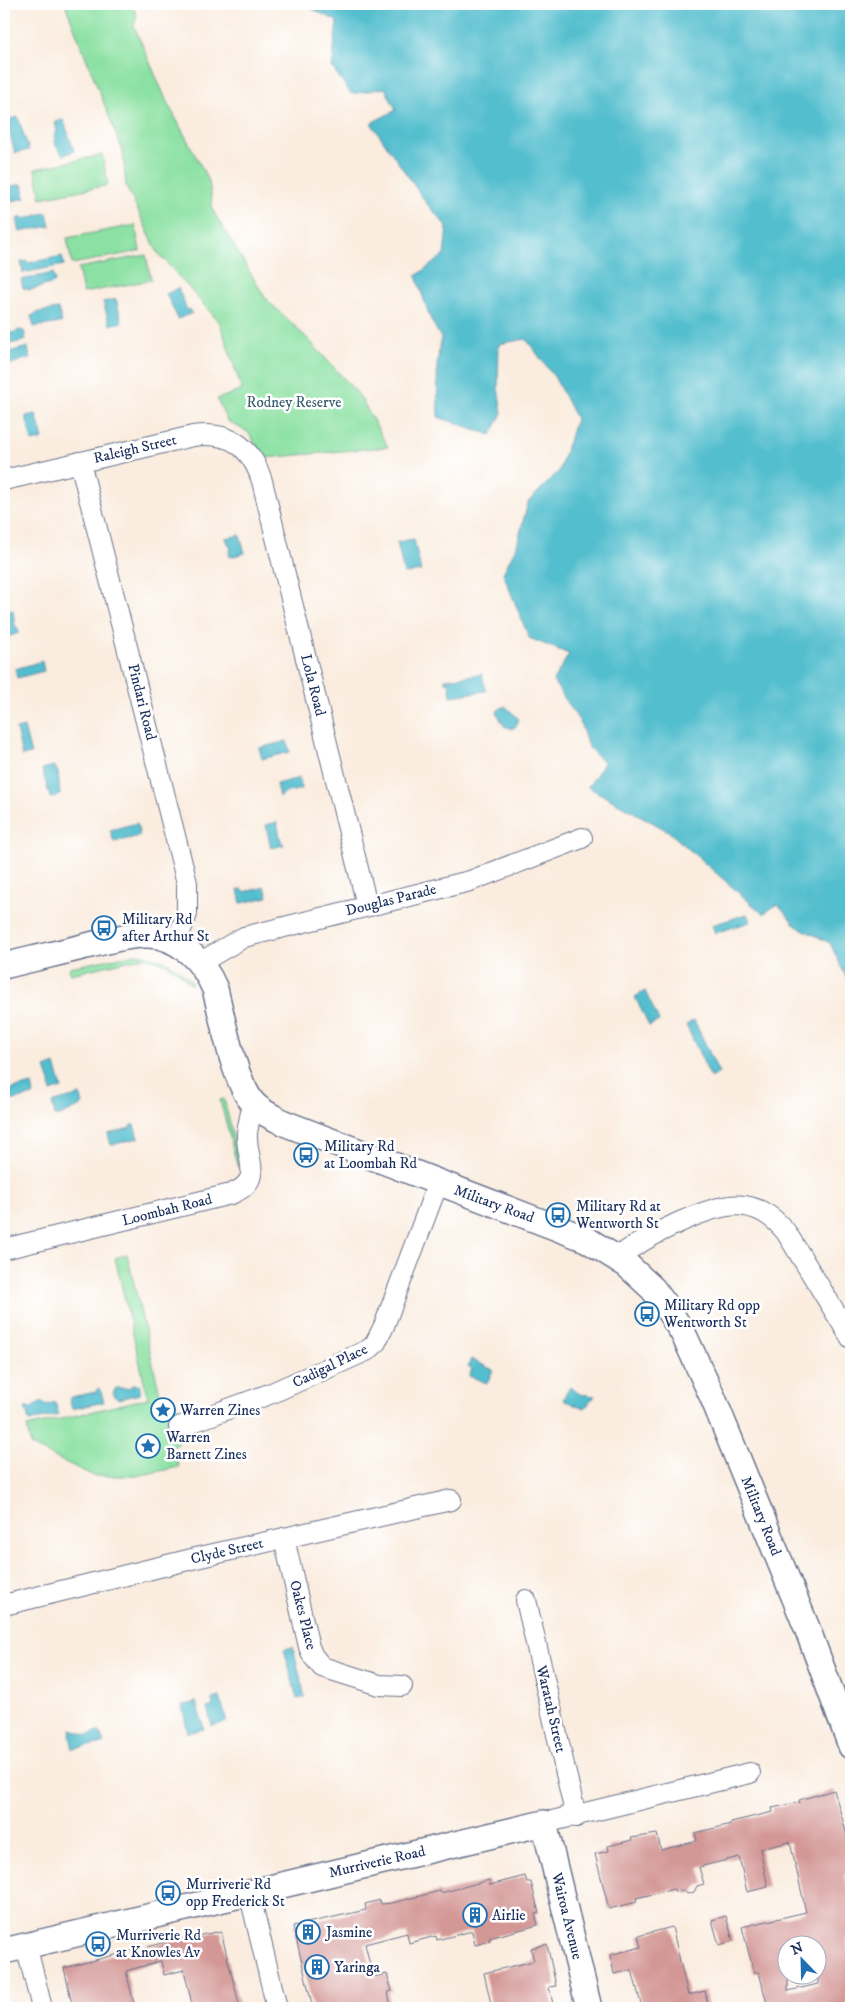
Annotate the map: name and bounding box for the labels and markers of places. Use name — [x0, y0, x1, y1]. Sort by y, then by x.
place label: Military Rd after Arthur St — [122, 910, 210, 946]
bus stop icon: Military Rd after Arthur St — [91, 915, 117, 941]
place label: Military Rd at Loombah Rd — [324, 1137, 417, 1173]
bus stop icon: Military Rd at Loombah Rd — [293, 1142, 319, 1168]
place label: Military Rd at Wentworth St — [575, 1197, 661, 1233]
bus stop icon: Military Rd at Wentworth St — [545, 1202, 571, 1228]
place label: Military Rd opp Wentworth St — [663, 1296, 760, 1332]
bus stop icon: Military Rd opp Wentworth St — [634, 1301, 660, 1327]
place icon: Warren Zines — [150, 1397, 176, 1423]
place label: Warren Zines — [179, 1401, 260, 1420]
place label: Warren Barnett Zines — [165, 1428, 247, 1464]
place icon: Warren Barnett Zines — [135, 1433, 161, 1459]
place label: Murriverie Rd opp Frederick St — [186, 1875, 285, 1911]
bus stop icon: Murriverie Rd opp Frederick St — [155, 1880, 181, 1906]
building icon: Airlie — [462, 1902, 488, 1928]
place label: Airlie — [492, 1906, 526, 1925]
building icon: Jasmine — [295, 1919, 321, 1945]
place label: Jasmine — [324, 1923, 372, 1942]
place label: Murriverie Rd at Knowles Av — [116, 1926, 201, 1962]
bus stop icon: Murriverie Rd at Knowles Av — [85, 1931, 111, 1957]
building icon: Yaringa — [304, 1954, 330, 1980]
place label: Yaringa — [334, 1958, 380, 1977]

